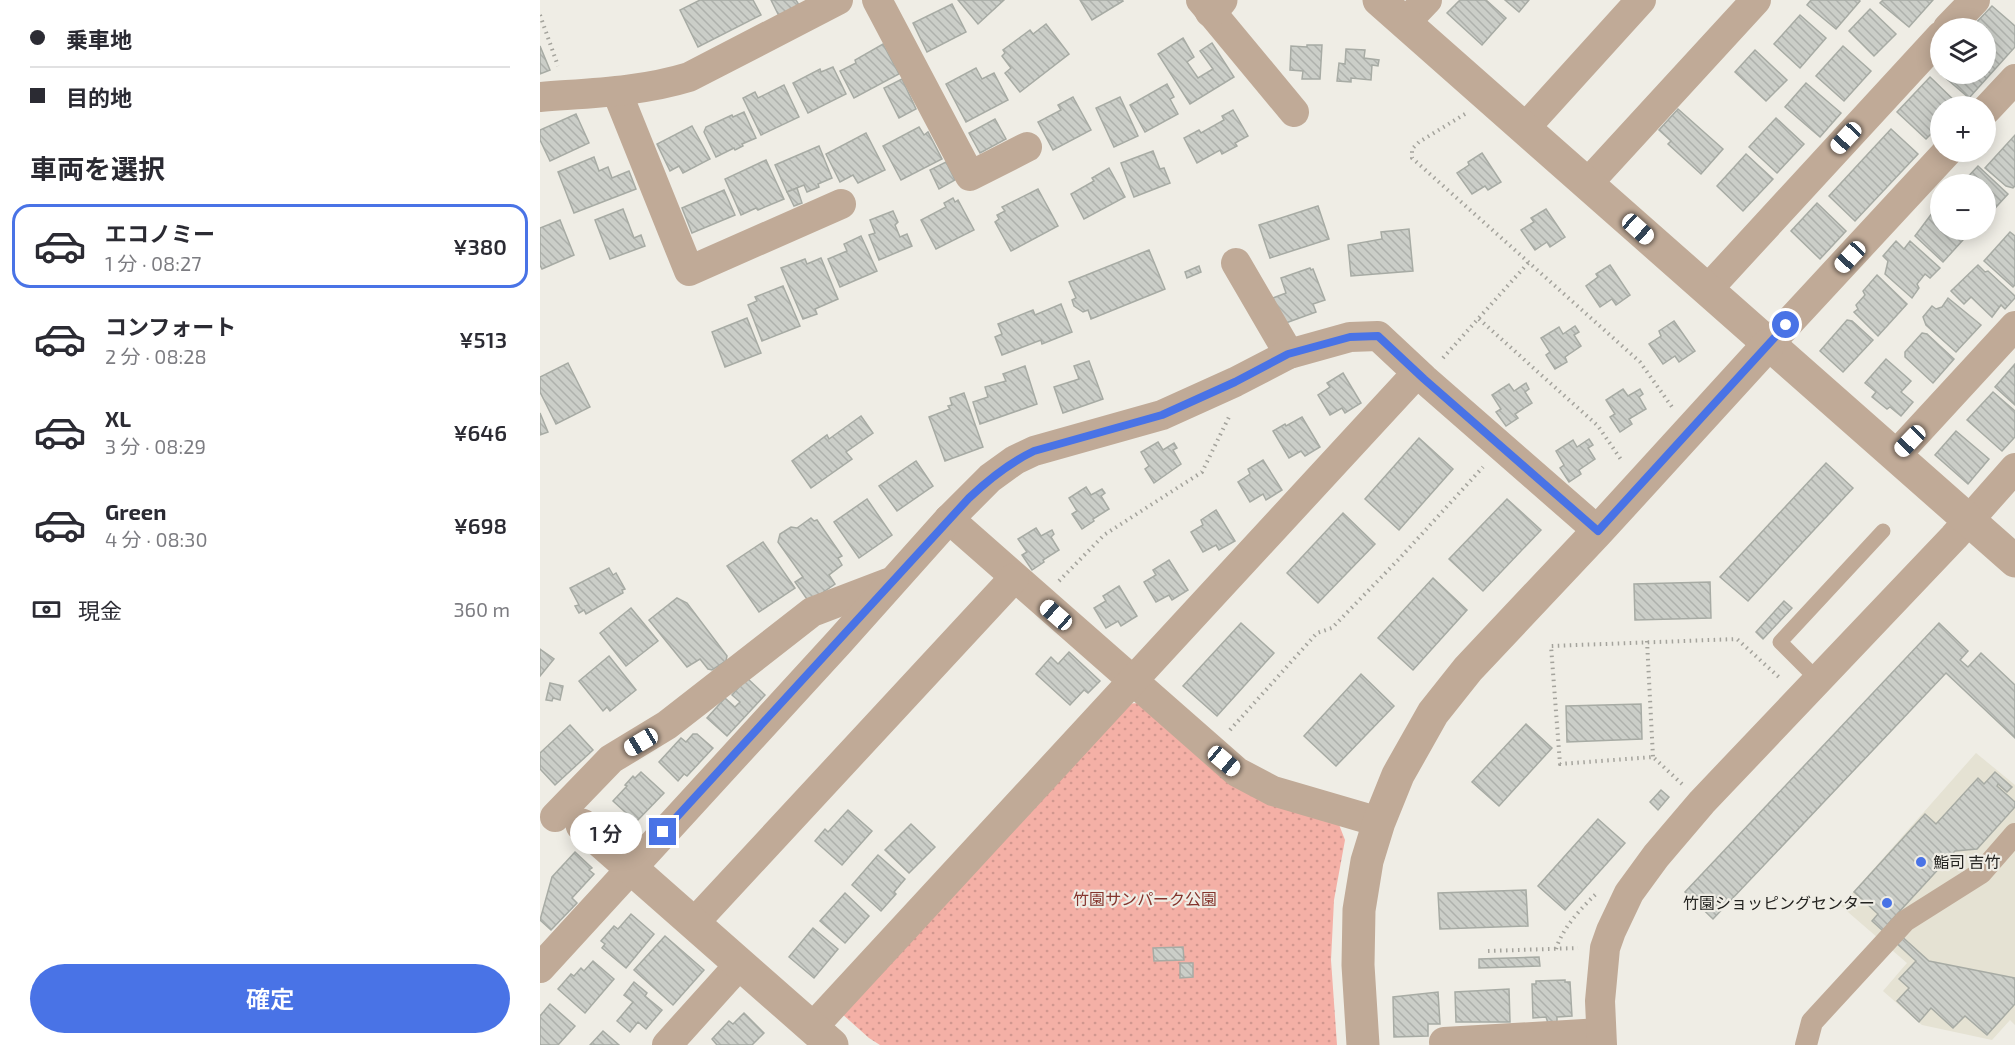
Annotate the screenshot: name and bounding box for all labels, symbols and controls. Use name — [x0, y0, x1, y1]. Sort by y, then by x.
map controls — [1930, 18, 1996, 240]
button: layers — [1930, 18, 1996, 84]
text: 乗車地 — [66, 26, 132, 52]
text: 目的地 — [66, 84, 132, 110]
button: + — [1930, 96, 1996, 162]
car — [1827, 119, 1865, 157]
text: 車両を選択 — [30, 152, 165, 184]
button: − — [1930, 174, 1996, 240]
car — [1619, 210, 1657, 248]
icon: car — [33, 219, 87, 273]
text: エコノミー — [105, 220, 215, 246]
text: ¥380 — [453, 233, 507, 259]
car — [1831, 238, 1869, 276]
text: 1 分 · 08:27 — [105, 251, 201, 275]
route start — [1772, 311, 1799, 338]
icon: car — [33, 312, 87, 366]
text: コンフォート — [105, 313, 236, 339]
text: ¥513 — [459, 326, 507, 352]
text: 2 分 · 08:28 — [105, 344, 207, 368]
icon: car — [33, 405, 87, 459]
text: XL — [105, 405, 131, 431]
text: ¥646 — [453, 419, 507, 445]
car — [1891, 422, 1929, 460]
text: 3 分 · 08:29 — [105, 434, 206, 458]
icon: car — [33, 498, 87, 552]
text: Green — [105, 498, 167, 524]
text: ¥698 — [454, 512, 507, 538]
text: 4 分 · 08:30 — [105, 527, 208, 551]
icon: cash — [30, 593, 63, 626]
car — [1037, 596, 1075, 634]
text: 現金 — [78, 597, 122, 623]
text: 360 m — [453, 597, 510, 621]
car — [621, 725, 661, 759]
car — [1204, 743, 1244, 779]
callout: 1 分 — [570, 811, 642, 853]
route end — [649, 818, 676, 845]
text: 1 分 — [590, 821, 622, 845]
place label: 鮨司 吉竹 — [1933, 852, 2001, 871]
marker: 鮨司 吉竹 — [1914, 855, 1928, 869]
park label: 竹園サンパーク公園 — [1073, 889, 1217, 908]
place label: 竹園ショッピングセンター — [1683, 893, 1875, 912]
marker: 竹園ショッピングセンター — [1880, 896, 1894, 910]
button: 確定 — [30, 964, 510, 1033]

